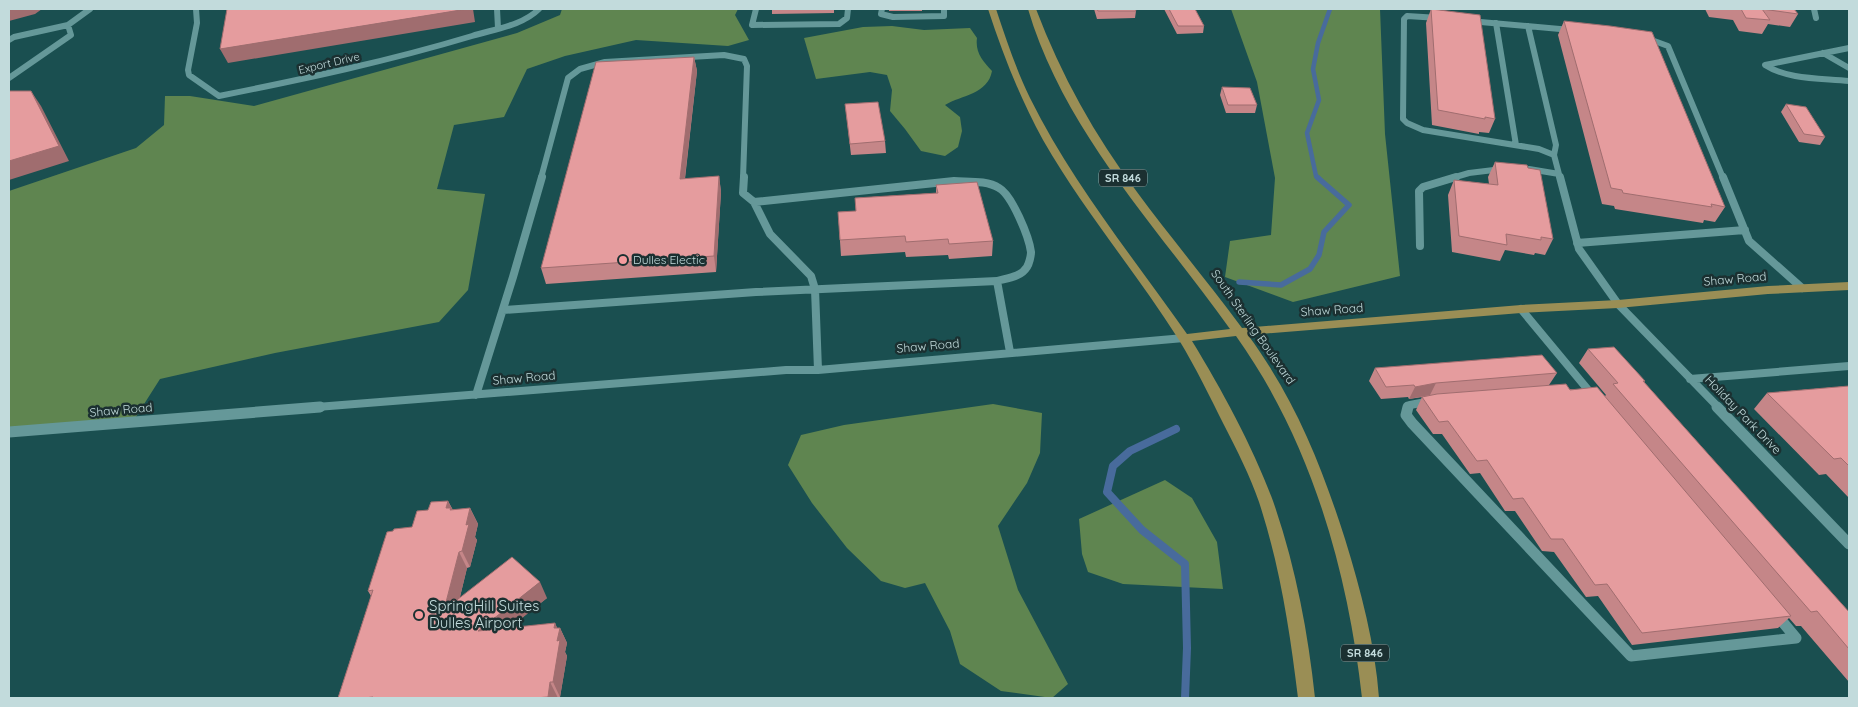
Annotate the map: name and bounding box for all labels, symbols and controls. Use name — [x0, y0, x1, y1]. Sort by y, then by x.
street label: Export Drive — [297, 49, 361, 77]
road number: SR 846 — [1099, 170, 1147, 187]
place label: Dulles Electic — [633, 252, 705, 267]
marker: Dulles Electic — [617, 254, 629, 266]
street label: South Sterling Boulevard — [1208, 266, 1299, 387]
street label: Shaw Road — [1703, 268, 1767, 289]
street label: Shaw Road — [1300, 300, 1364, 319]
street label: Shaw Road — [896, 335, 960, 356]
street label: Shaw Road — [492, 367, 556, 388]
street label: Holiday Park Drive — [1702, 372, 1785, 457]
street label: Shaw Road — [89, 399, 153, 420]
place label: SpringHill Suites Dulles Airport — [429, 596, 539, 632]
marker: SpringHill Suites Dulles Airport — [413, 609, 425, 621]
road number: SR 846 — [1341, 644, 1389, 661]

